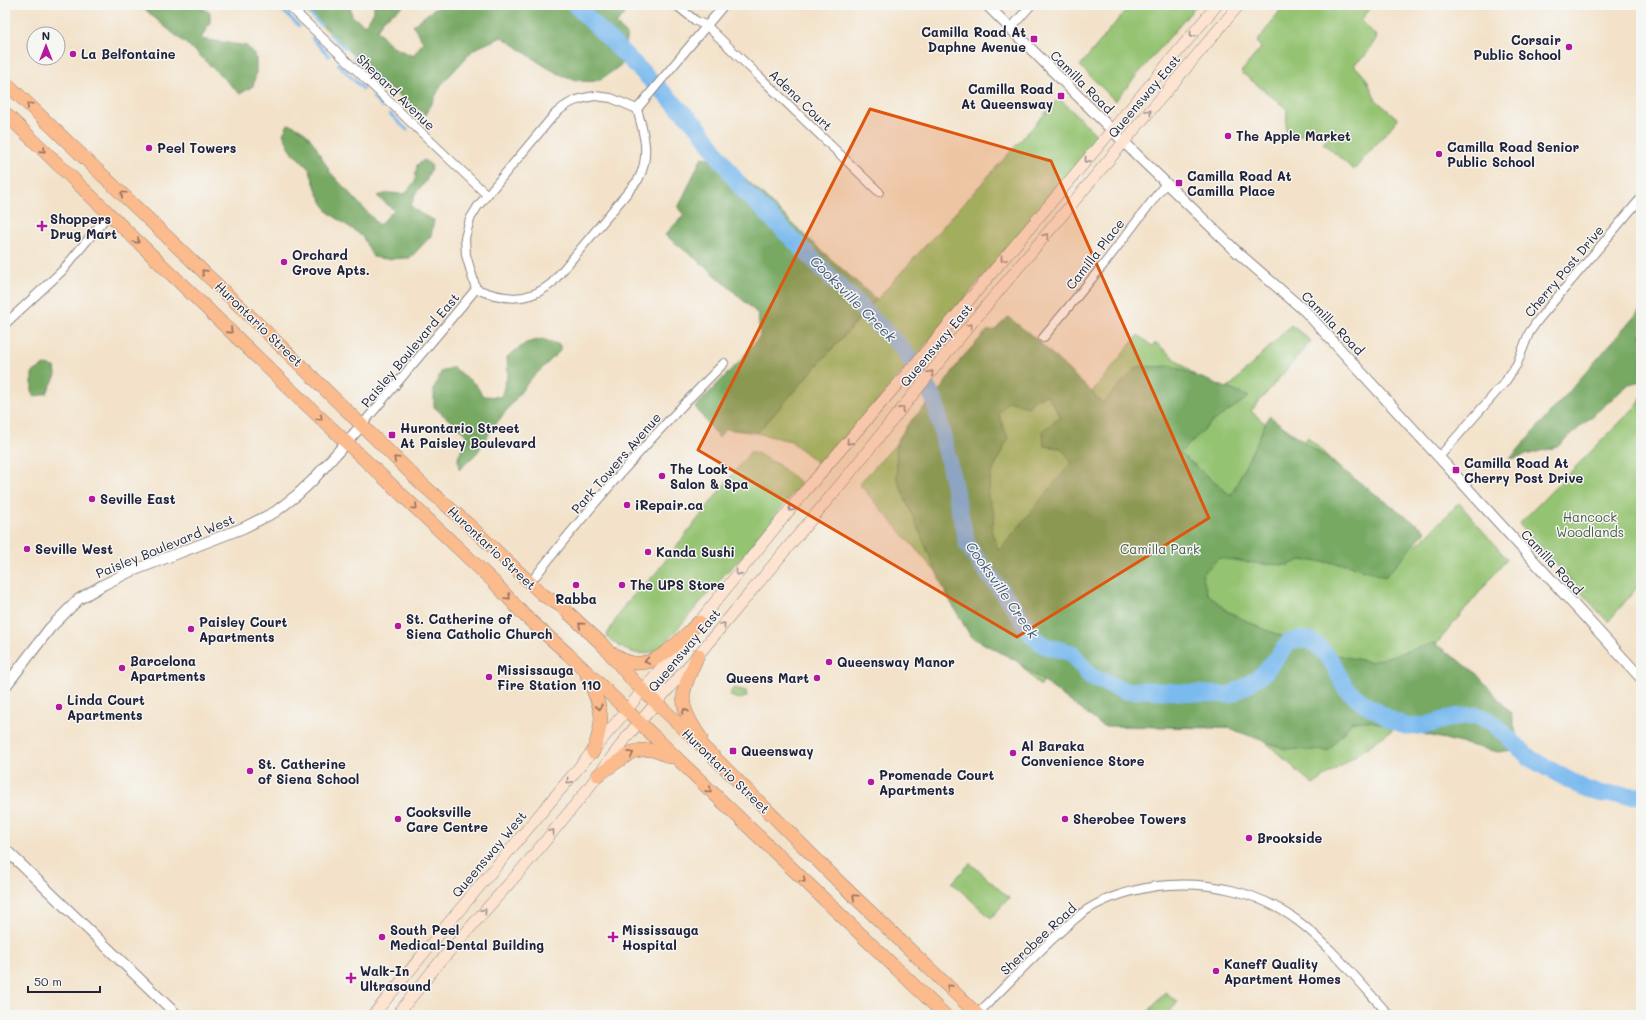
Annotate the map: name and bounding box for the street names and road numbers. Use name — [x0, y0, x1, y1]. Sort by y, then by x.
street label: Camilla Road — [1047, 46, 1118, 117]
street label: Shepard Avenue — [353, 50, 439, 133]
street label: Queensway East — [1104, 50, 1184, 141]
street label: Adena Court — [766, 65, 837, 134]
street label: Camilla Place — [1062, 215, 1128, 293]
street label: Cherry Post Drive — [1520, 221, 1607, 320]
street label: Hurontario Street — [212, 277, 307, 370]
street label: Camilla Road — [1298, 287, 1368, 358]
street label: Paisley Boulevard East — [357, 289, 463, 410]
street label: Queensway East — [896, 299, 976, 390]
street label: Park Towers Avenue — [567, 409, 664, 517]
street label: Hurontario Street — [444, 502, 541, 593]
street label: Paisley Boulevard West — [93, 510, 237, 581]
street label: Camilla Road — [1518, 526, 1587, 598]
street label: Queensway East — [644, 604, 724, 695]
street label: Hurontario Street — [679, 724, 774, 817]
street label: Queensway West — [448, 807, 530, 900]
street label: Sherobee Road — [996, 899, 1079, 978]

